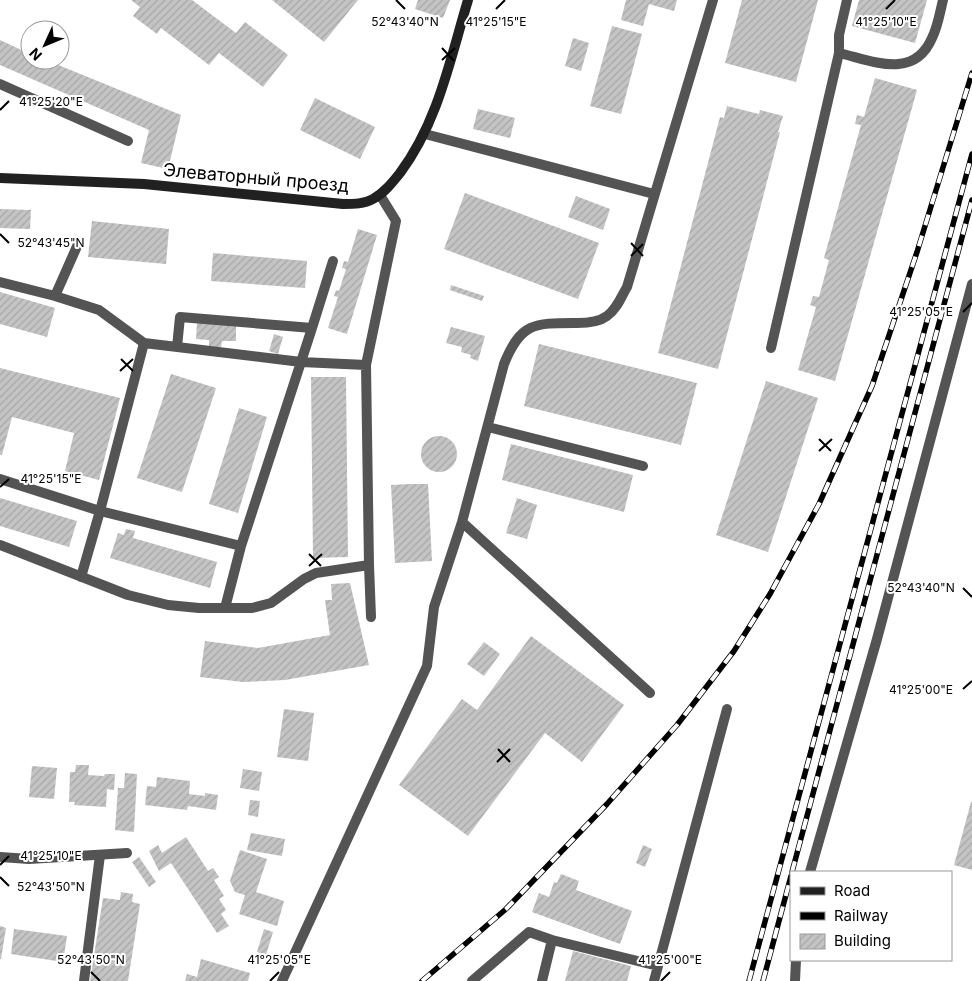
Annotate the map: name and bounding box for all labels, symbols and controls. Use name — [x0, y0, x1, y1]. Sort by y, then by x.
text: 52°43'40"N — [371, 14, 439, 29]
text: 41°25'15"E — [465, 14, 527, 29]
text: 41°25'10"E — [855, 14, 917, 29]
north arrow — [20, 20, 70, 70]
text: N — [25, 45, 45, 64]
text: 41°25'20"E — [19, 94, 83, 109]
street label: Элеваторный проезд — [162, 159, 350, 196]
text: 52°43'45"N — [17, 235, 85, 250]
text: 41°25'05"E — [889, 304, 953, 319]
text: 41°25'15"E — [20, 471, 82, 486]
text: 52°43'40"N — [887, 580, 955, 595]
text: 41°25'00"E — [889, 682, 953, 697]
text: 41°25'10"E — [20, 848, 82, 863]
legend — [790, 871, 952, 961]
text: 52°43'50"N — [17, 879, 85, 894]
text: Road — [834, 881, 870, 900]
text: Railway — [834, 906, 889, 925]
text: Building — [834, 931, 891, 950]
text: 52°43'50"N — [57, 952, 125, 967]
text: 41°25'05"E — [247, 952, 311, 967]
text: 41°25'00"E — [638, 952, 702, 967]

